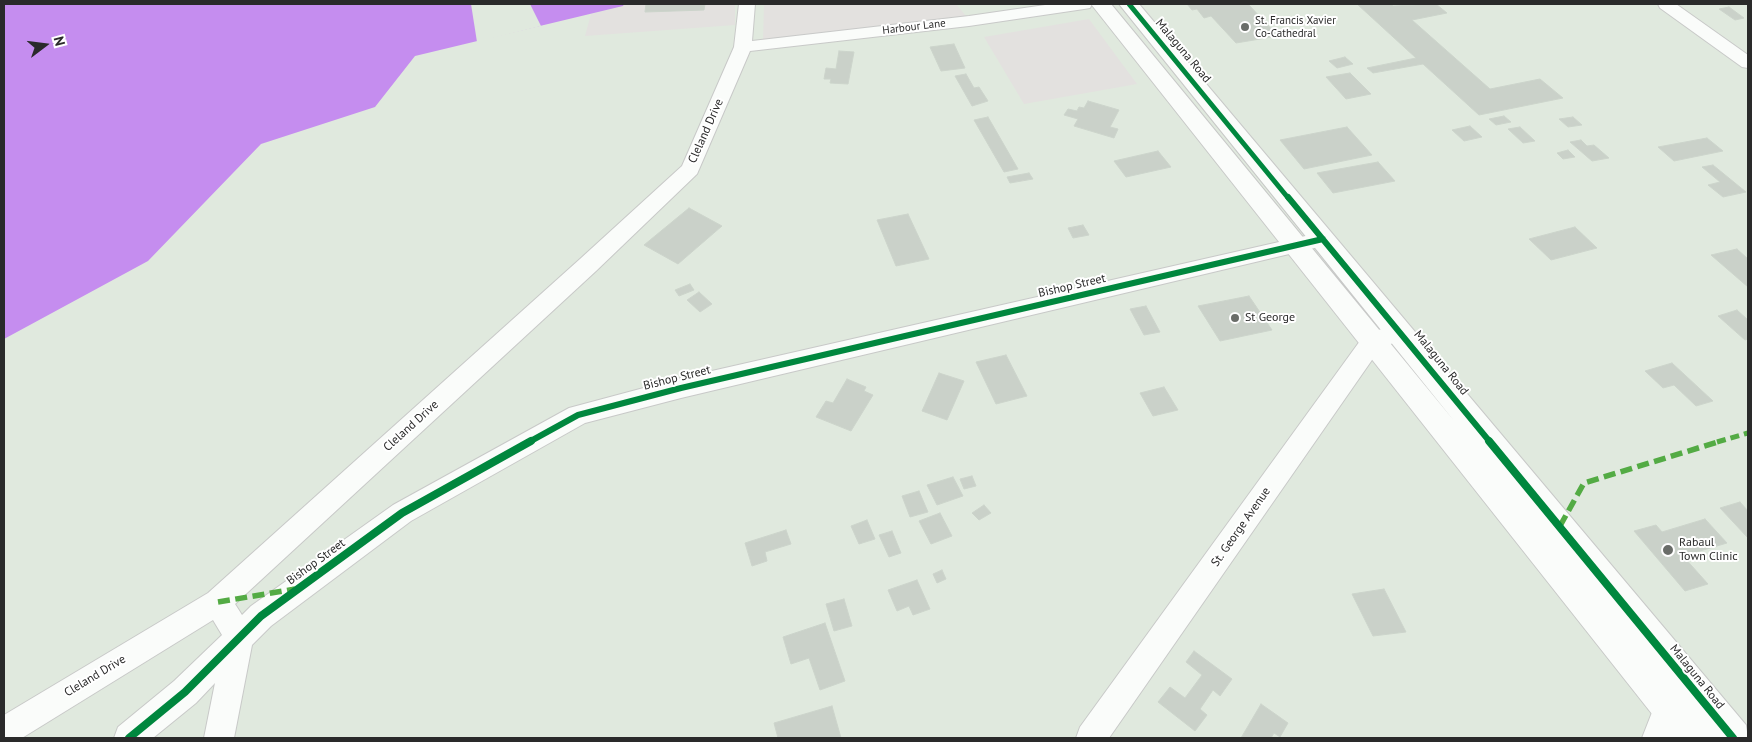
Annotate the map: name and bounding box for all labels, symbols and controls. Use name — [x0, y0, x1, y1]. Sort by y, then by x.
place label: St. Francis Xavier Co-Cathedral — [1255, 14, 1336, 40]
street label: Malaguna Road — [1152, 16, 1214, 86]
street label: Harbour Lane — [882, 17, 946, 37]
north arrow — [20, 20, 70, 70]
marker: St. Francis Xavier Co-Cathedral — [1239, 21, 1251, 33]
text: N — [50, 34, 69, 48]
street label: Cleland Drive — [685, 97, 727, 165]
street label: Bishop Street — [1037, 271, 1107, 301]
place label: St George — [1245, 311, 1295, 325]
marker: St George — [1229, 312, 1241, 324]
street label: Malaguna Road — [1411, 328, 1471, 398]
street label: Bishop Street — [642, 363, 712, 393]
street label: Cleland Drive — [381, 398, 441, 454]
street label: St. George Avenue — [1208, 485, 1274, 569]
street label: Bishop Street — [284, 536, 348, 588]
place label: Rabaul Town Clinic — [1679, 536, 1738, 564]
marker: Rabaul Town Clinic — [1661, 543, 1675, 557]
street label: Malaguna Road — [1667, 642, 1727, 712]
street label: Cleland Drive — [62, 652, 128, 700]

